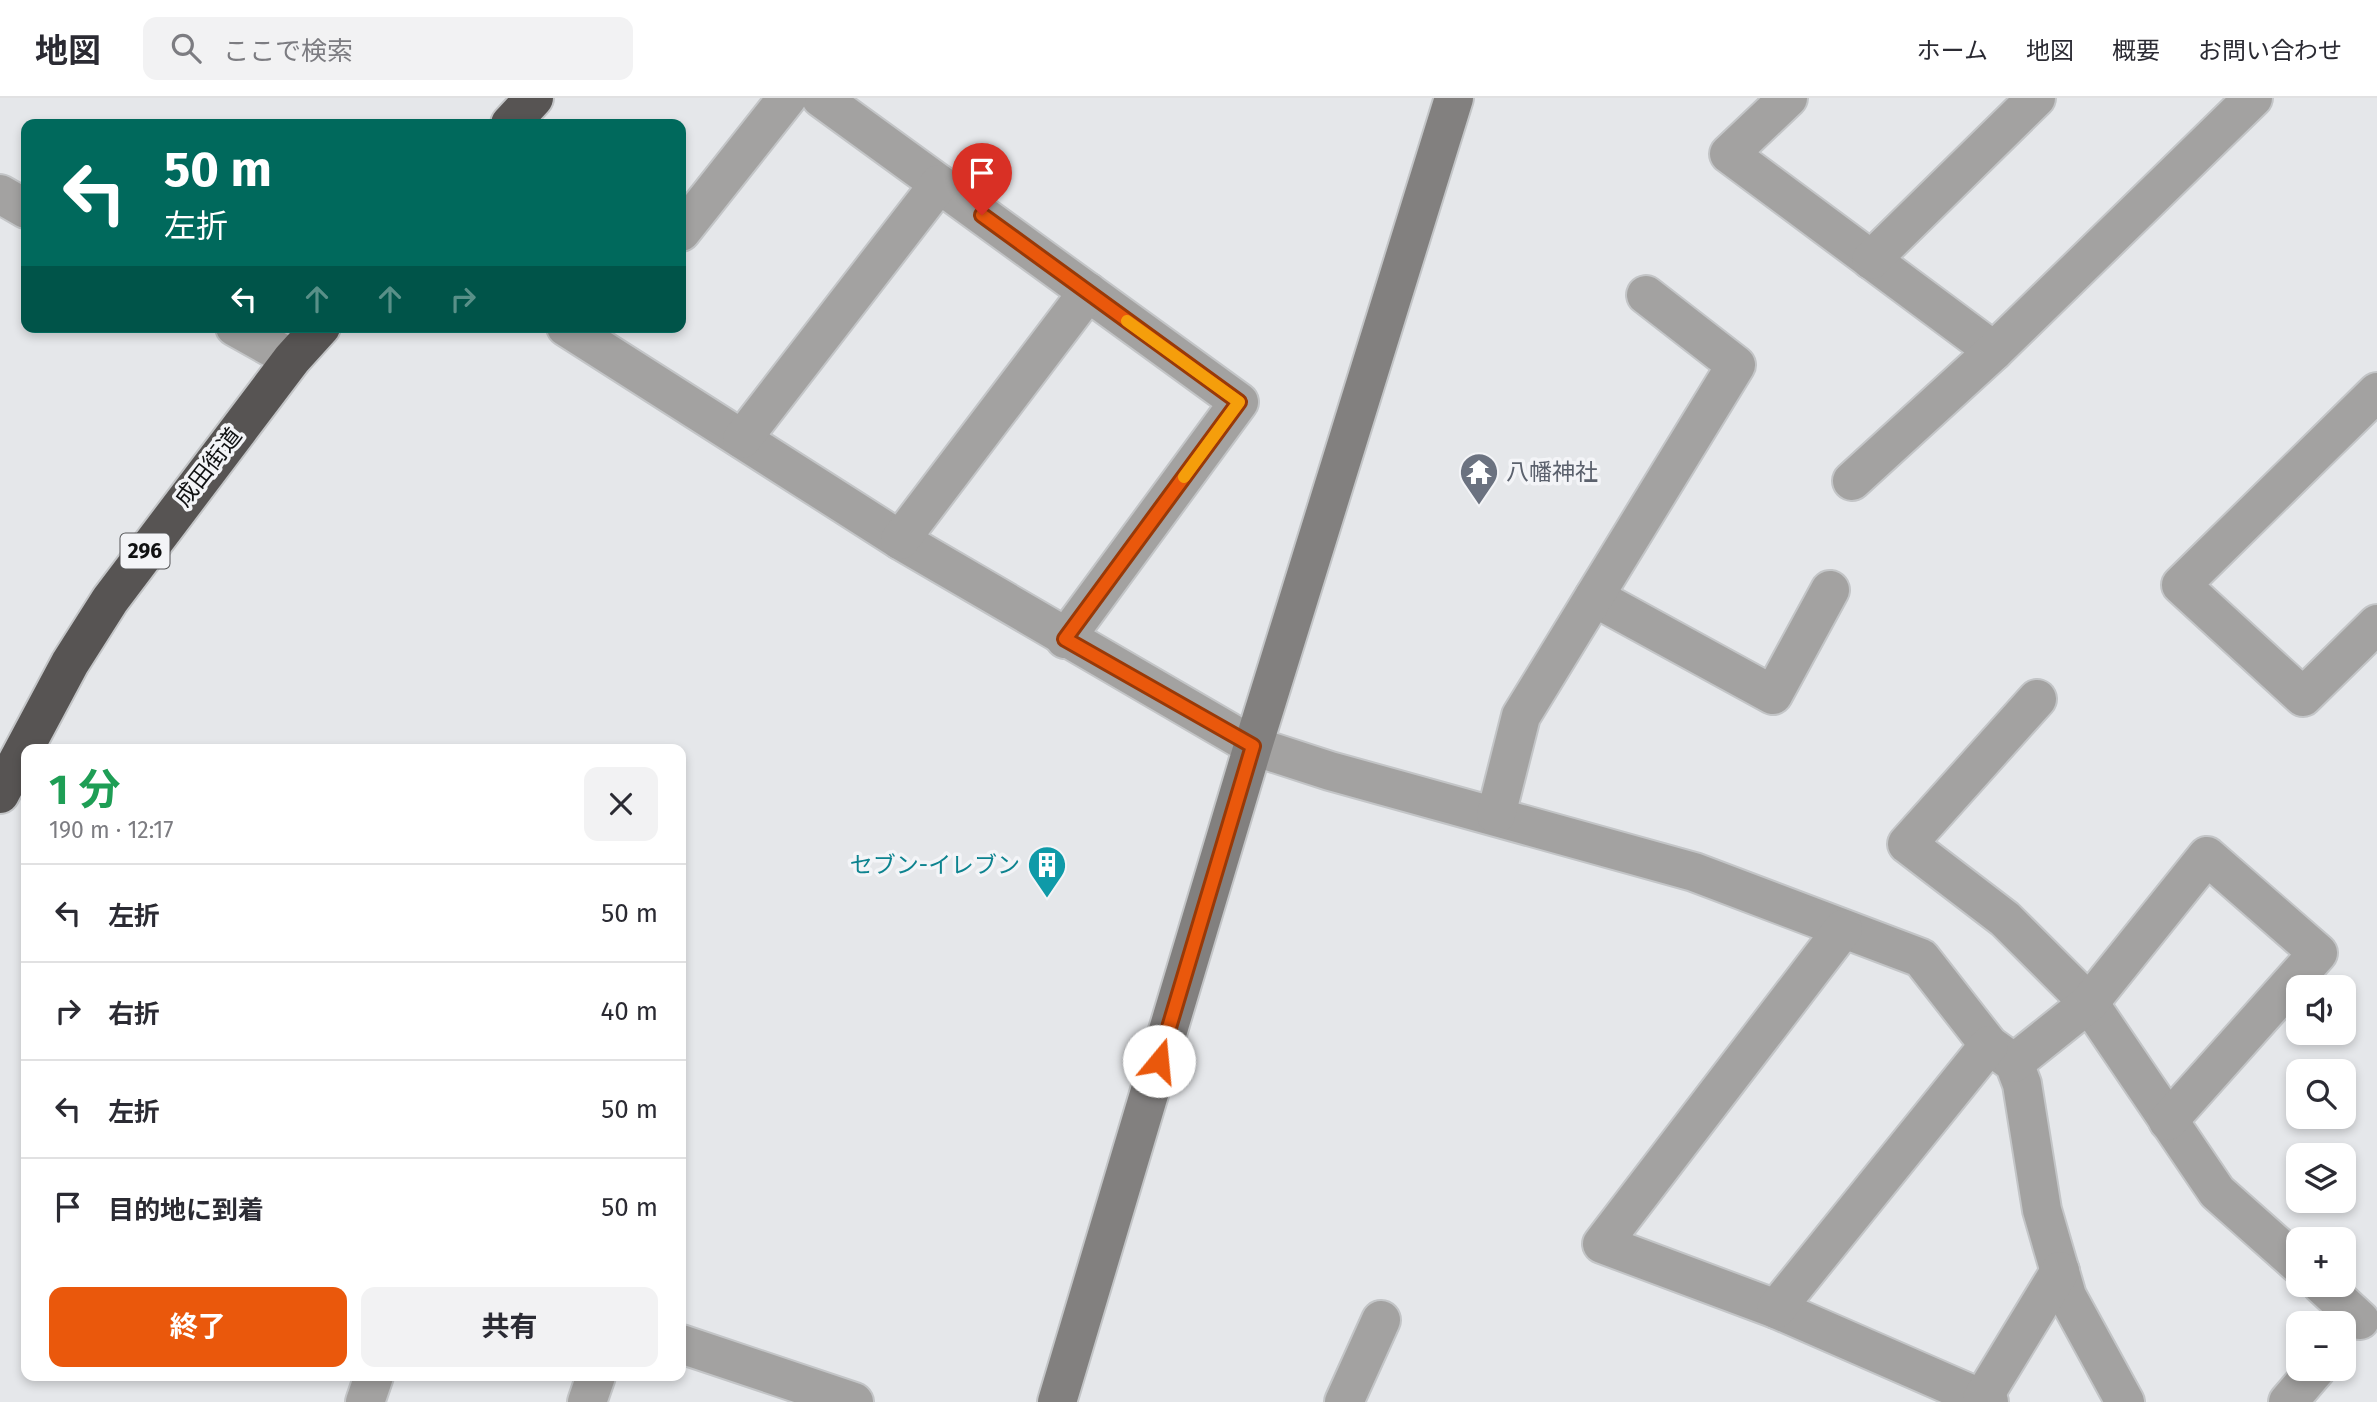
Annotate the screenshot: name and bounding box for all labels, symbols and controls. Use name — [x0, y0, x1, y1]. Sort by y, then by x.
search box — [143, 17, 633, 80]
icon: search — [167, 29, 205, 67]
text: 地図 — [35, 31, 101, 71]
text: ここで検索 — [223, 36, 353, 67]
text: ホーム — [1917, 37, 1988, 65]
text: 地図 — [2026, 37, 2074, 65]
text: 概要 — [2112, 37, 2160, 65]
text: お問い合わせ — [2198, 37, 2342, 65]
text: 50 m — [164, 140, 272, 199]
pin — [952, 143, 1012, 215]
icon: left — [49, 147, 140, 238]
icon: arrive — [963, 154, 1001, 192]
text: 左折 — [164, 207, 228, 245]
icon: left — [225, 280, 263, 318]
icon: ahead — [298, 280, 336, 318]
icon: ahead — [371, 280, 409, 318]
icon: right — [444, 280, 482, 318]
street label: 成田街道 — [169, 422, 247, 512]
temple icon: 八幡神社 — [1458, 451, 1500, 506]
place label: 八幡神社 — [1506, 458, 1598, 486]
road number: 296 — [120, 533, 170, 568]
text: 1 分 — [49, 765, 120, 815]
button: close — [584, 767, 658, 841]
text: 190 m · 12:17 — [49, 816, 174, 844]
building icon: セブン-イレブン — [1026, 844, 1068, 899]
place label: セブン-イレブン — [850, 851, 1020, 879]
icon: left — [49, 894, 87, 932]
text: 50 m — [601, 898, 658, 929]
text: 左折 — [108, 901, 160, 932]
map controls — [2286, 975, 2356, 1381]
button: sound — [2286, 975, 2356, 1045]
icon: right — [49, 992, 87, 1030]
text: 40 m — [600, 996, 658, 1027]
text: 右折 — [108, 999, 160, 1030]
position arrow — [1122, 1024, 1196, 1098]
button: search — [2286, 1059, 2356, 1129]
icon: left — [49, 1090, 87, 1128]
text: 50 m — [601, 1094, 658, 1125]
text: 左折 — [108, 1097, 160, 1128]
button: layers — [2286, 1143, 2356, 1213]
icon: arrive — [49, 1188, 87, 1226]
text: 50 m — [601, 1192, 658, 1223]
text: 目的地に到着 — [108, 1195, 264, 1226]
button: + — [2286, 1227, 2356, 1297]
button: 終了 — [49, 1287, 347, 1367]
button: 共有 — [361, 1287, 658, 1367]
button: − — [2286, 1311, 2356, 1381]

